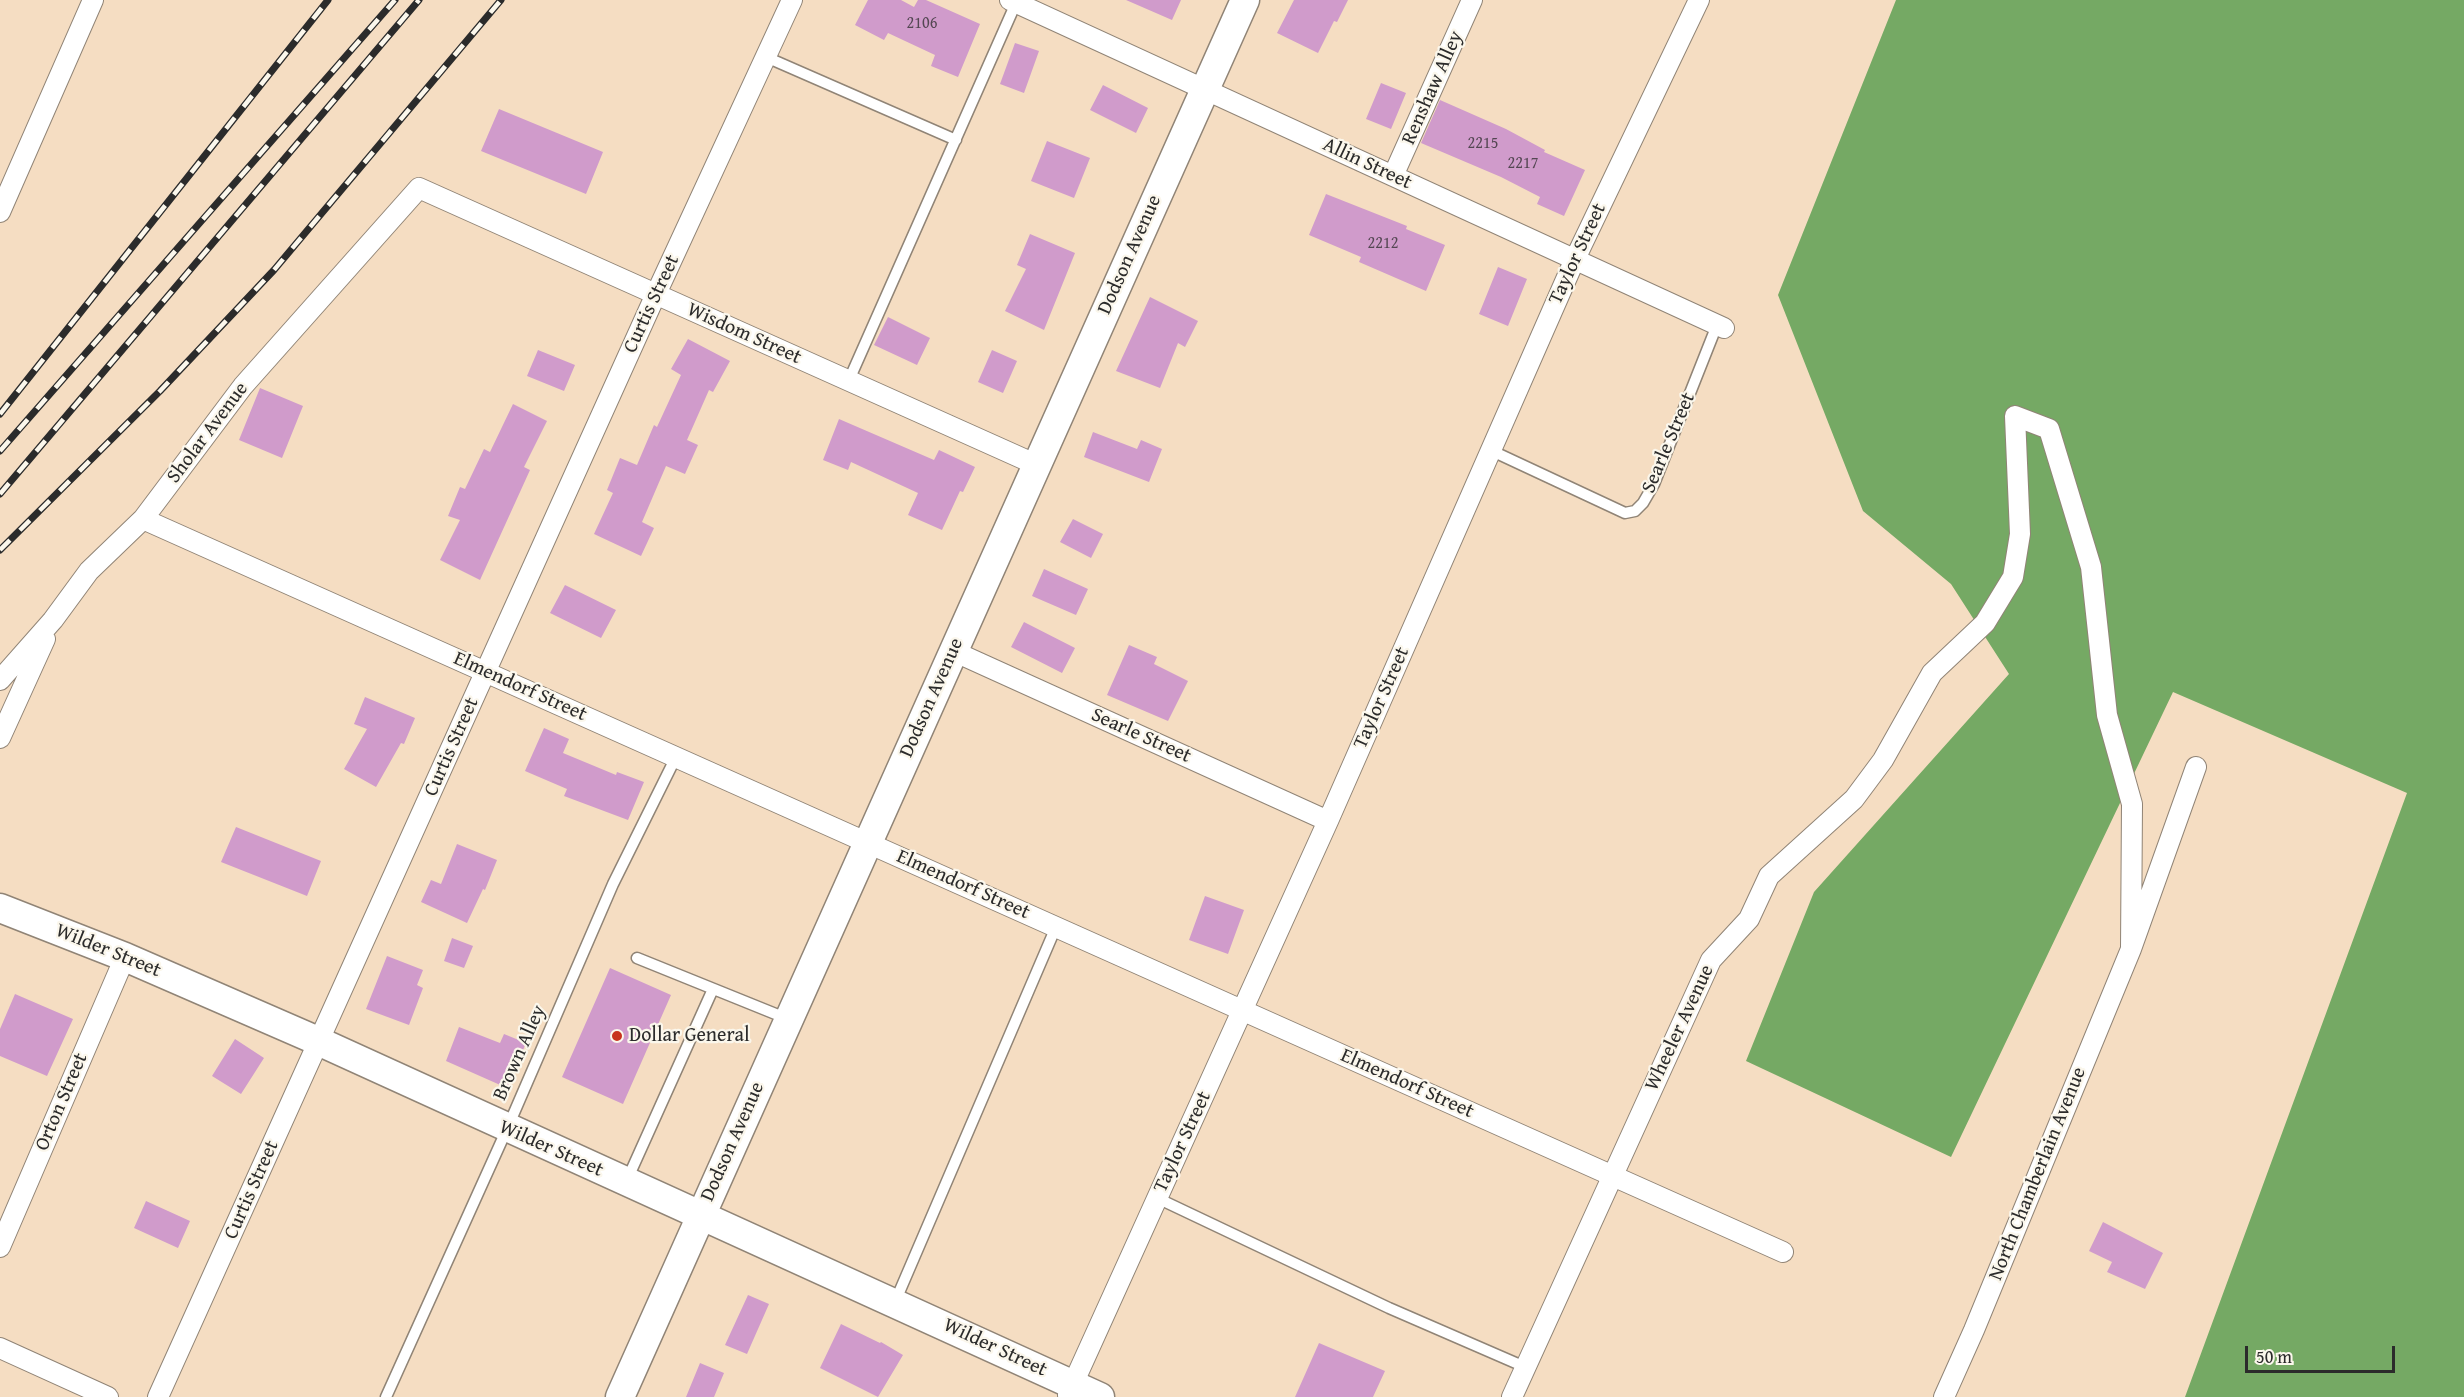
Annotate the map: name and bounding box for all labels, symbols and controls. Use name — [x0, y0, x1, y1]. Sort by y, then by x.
house number: 2106 — [907, 14, 937, 34]
street label: Renshaw Alley — [1397, 28, 1469, 148]
street label: Allin Street — [1319, 133, 1415, 195]
house number: 2215 — [1468, 134, 1498, 154]
house number: 2217 — [1508, 154, 1538, 174]
street label: Dodson Avenue — [1093, 192, 1167, 318]
street label: Taylor Street — [1544, 200, 1612, 308]
house number: 2212 — [1368, 234, 1398, 254]
street label: Curtis Street — [619, 251, 685, 357]
street label: Wisdom Street — [683, 298, 805, 370]
street label: Sholar Avenue — [162, 378, 254, 488]
street label: Searle Street — [1637, 389, 1701, 497]
street label: Dodson Avenue — [895, 635, 969, 761]
street label: Taylor Street — [1349, 643, 1415, 753]
street label: Elmendorf Street — [450, 647, 590, 727]
street label: Curtis Street — [420, 694, 484, 800]
street label: Searle Street — [1087, 703, 1195, 769]
street label: Elmendorf Street — [893, 845, 1033, 925]
street label: Wilder Street — [52, 919, 164, 983]
street label: Wheeler Avenue — [1640, 961, 1720, 1095]
street label: Brown Alley — [488, 1002, 552, 1104]
place label: Dollar General — [629, 1024, 750, 1048]
marker: Dollar General — [610, 1029, 624, 1043]
street label: Elmendorf Street — [1337, 1044, 1477, 1124]
street label: Orton Street — [31, 1049, 93, 1155]
street label: North Chamberlain Avenue — [1984, 1064, 2092, 1284]
street label: Dodson Avenue — [696, 1079, 770, 1205]
street label: Taylor Street — [1149, 1088, 1217, 1196]
street label: Wilder Street — [495, 1115, 607, 1183]
street label: Curtis Street — [220, 1137, 284, 1243]
street label: Wilder Street — [939, 1314, 1051, 1382]
scale bar — [2248, 1334, 2398, 1372]
text: 50 m — [2256, 1343, 2292, 1370]

